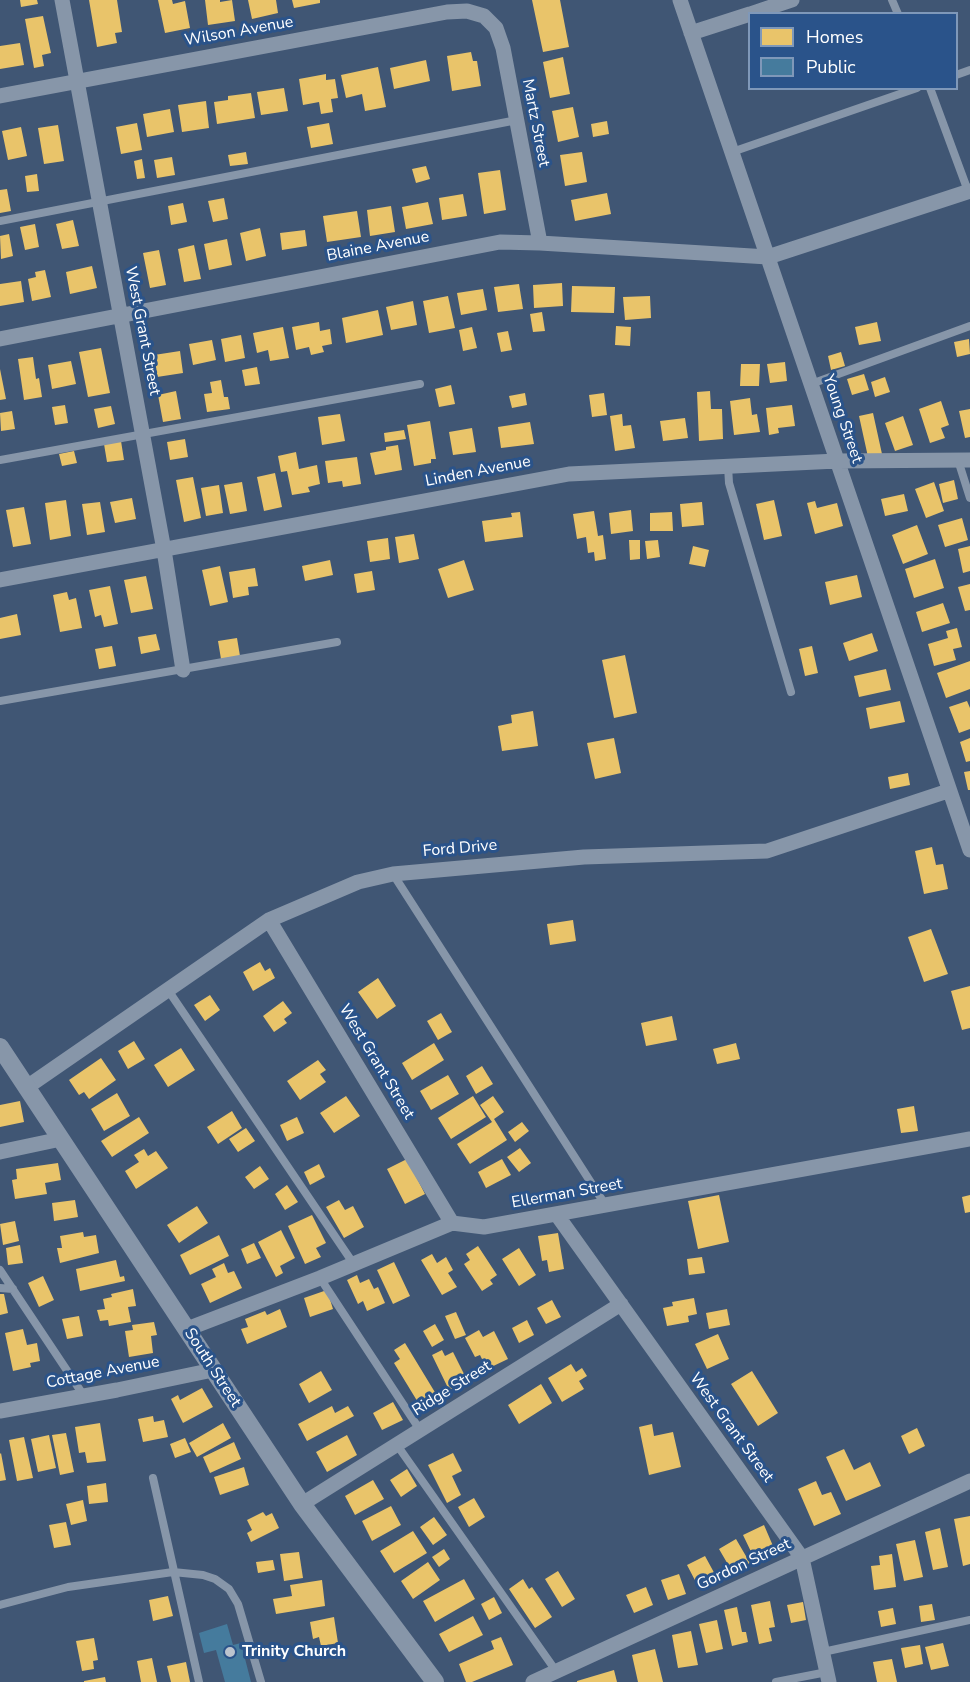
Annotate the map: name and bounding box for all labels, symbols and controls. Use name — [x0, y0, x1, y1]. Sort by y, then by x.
legend — [748, 12, 958, 90]
street label: Wilson Avenue — [183, 13, 295, 51]
text: Homes — [806, 25, 863, 49]
text: Public — [806, 55, 856, 79]
street label: Martz Street — [517, 77, 553, 169]
street label: Blaine Avenue — [325, 228, 431, 266]
street label: West Grant Street — [120, 265, 164, 397]
street label: Young Street — [818, 372, 866, 466]
street label: Linden Avenue — [424, 452, 532, 492]
street label: Ford Drive — [422, 836, 498, 862]
street label: West Grant Street — [334, 1001, 418, 1123]
street label: Ellerman Street — [510, 1175, 624, 1213]
street label: South Street — [179, 1325, 245, 1411]
street label: Cottage Avenue — [45, 1353, 161, 1393]
street label: Ridge Street — [409, 1357, 495, 1421]
street label: West Grant Street — [685, 1369, 777, 1487]
street label: Gordon Street — [694, 1535, 794, 1595]
place label: Trinity Church — [242, 1642, 346, 1662]
marker: Trinity Church — [223, 1645, 237, 1659]

